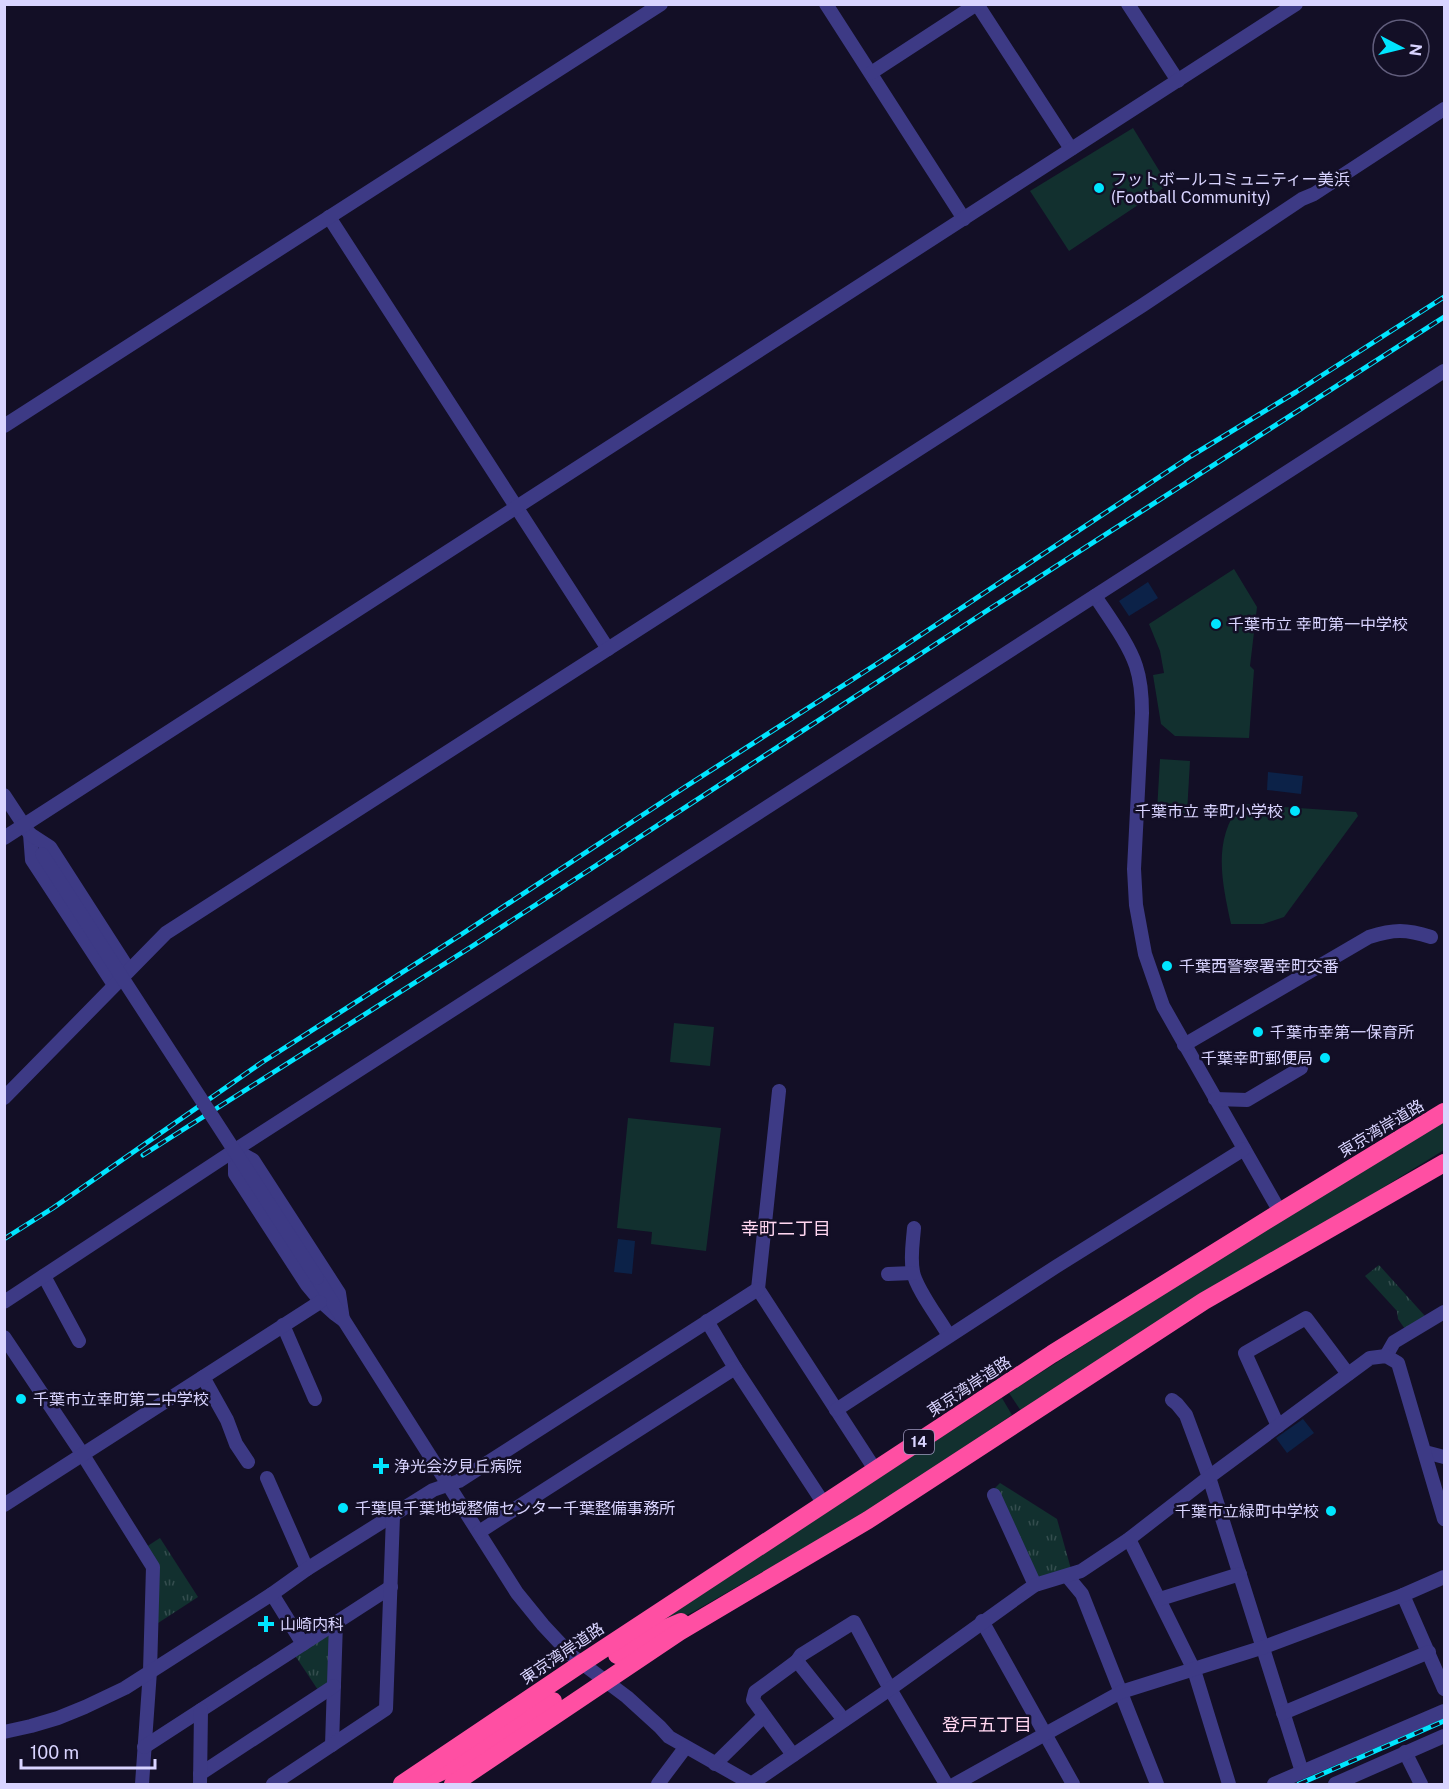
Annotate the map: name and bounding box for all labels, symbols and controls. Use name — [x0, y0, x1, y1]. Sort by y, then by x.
north arrow — [1371, 18, 1431, 78]
text: N — [1405, 42, 1426, 57]
place label: フットボールコミュニティー美浜 (Football Community) — [1111, 170, 1350, 207]
marker: フットボールコミュニティー美浜 (Football Community) — [1092, 181, 1106, 195]
place label: 千葉市立 幸町第一中学校 — [1228, 615, 1408, 634]
marker: 千葉市立 幸町第一中学校 — [1209, 617, 1223, 631]
place label: 千葉市立 幸町小学校 — [1135, 802, 1283, 821]
marker: 千葉市立 幸町小学校 — [1288, 804, 1302, 818]
place label: 千葉西警察署幸町交番 — [1179, 957, 1339, 976]
marker: 千葉西警察署幸町交番 — [1160, 959, 1174, 973]
place label: 千葉市幸第一保育所 — [1270, 1023, 1414, 1042]
marker: 千葉市幸第一保育所 — [1251, 1025, 1265, 1039]
place label: 千葉幸町郵便局 — [1201, 1049, 1313, 1068]
marker: 千葉幸町郵便局 — [1318, 1051, 1332, 1065]
street label: 東京湾岸道路 — [1335, 1096, 1427, 1161]
district label: 幸町二丁目 — [741, 1218, 831, 1239]
street label: 東京湾岸道路 — [924, 1352, 1015, 1421]
place label: 千葉市立幸町第二中学校 — [33, 1390, 209, 1409]
marker: 千葉市立幸町第二中学校 — [14, 1392, 28, 1406]
road number: 14 — [904, 1430, 934, 1454]
marker: 浄光会汐見丘病院 — [372, 1457, 390, 1475]
place label: 浄光会汐見丘病院 — [394, 1457, 522, 1476]
place label: 千葉県千葉地域整備センター千葉整備事務所 — [355, 1499, 675, 1518]
marker: 千葉県千葉地域整備センター千葉整備事務所 — [336, 1501, 350, 1515]
place label: 千葉市立緑町中学校 — [1175, 1502, 1319, 1521]
marker: 千葉市立緑町中学校 — [1324, 1504, 1338, 1518]
marker: 山崎内科 — [257, 1615, 275, 1633]
place label: 山崎内科 — [280, 1615, 344, 1634]
street label: 東京湾岸道路 — [517, 1619, 607, 1688]
district label: 登戸五丁目 — [942, 1714, 1032, 1735]
scale bar — [21, 1732, 154, 1770]
text: 100 m — [30, 1742, 79, 1763]

